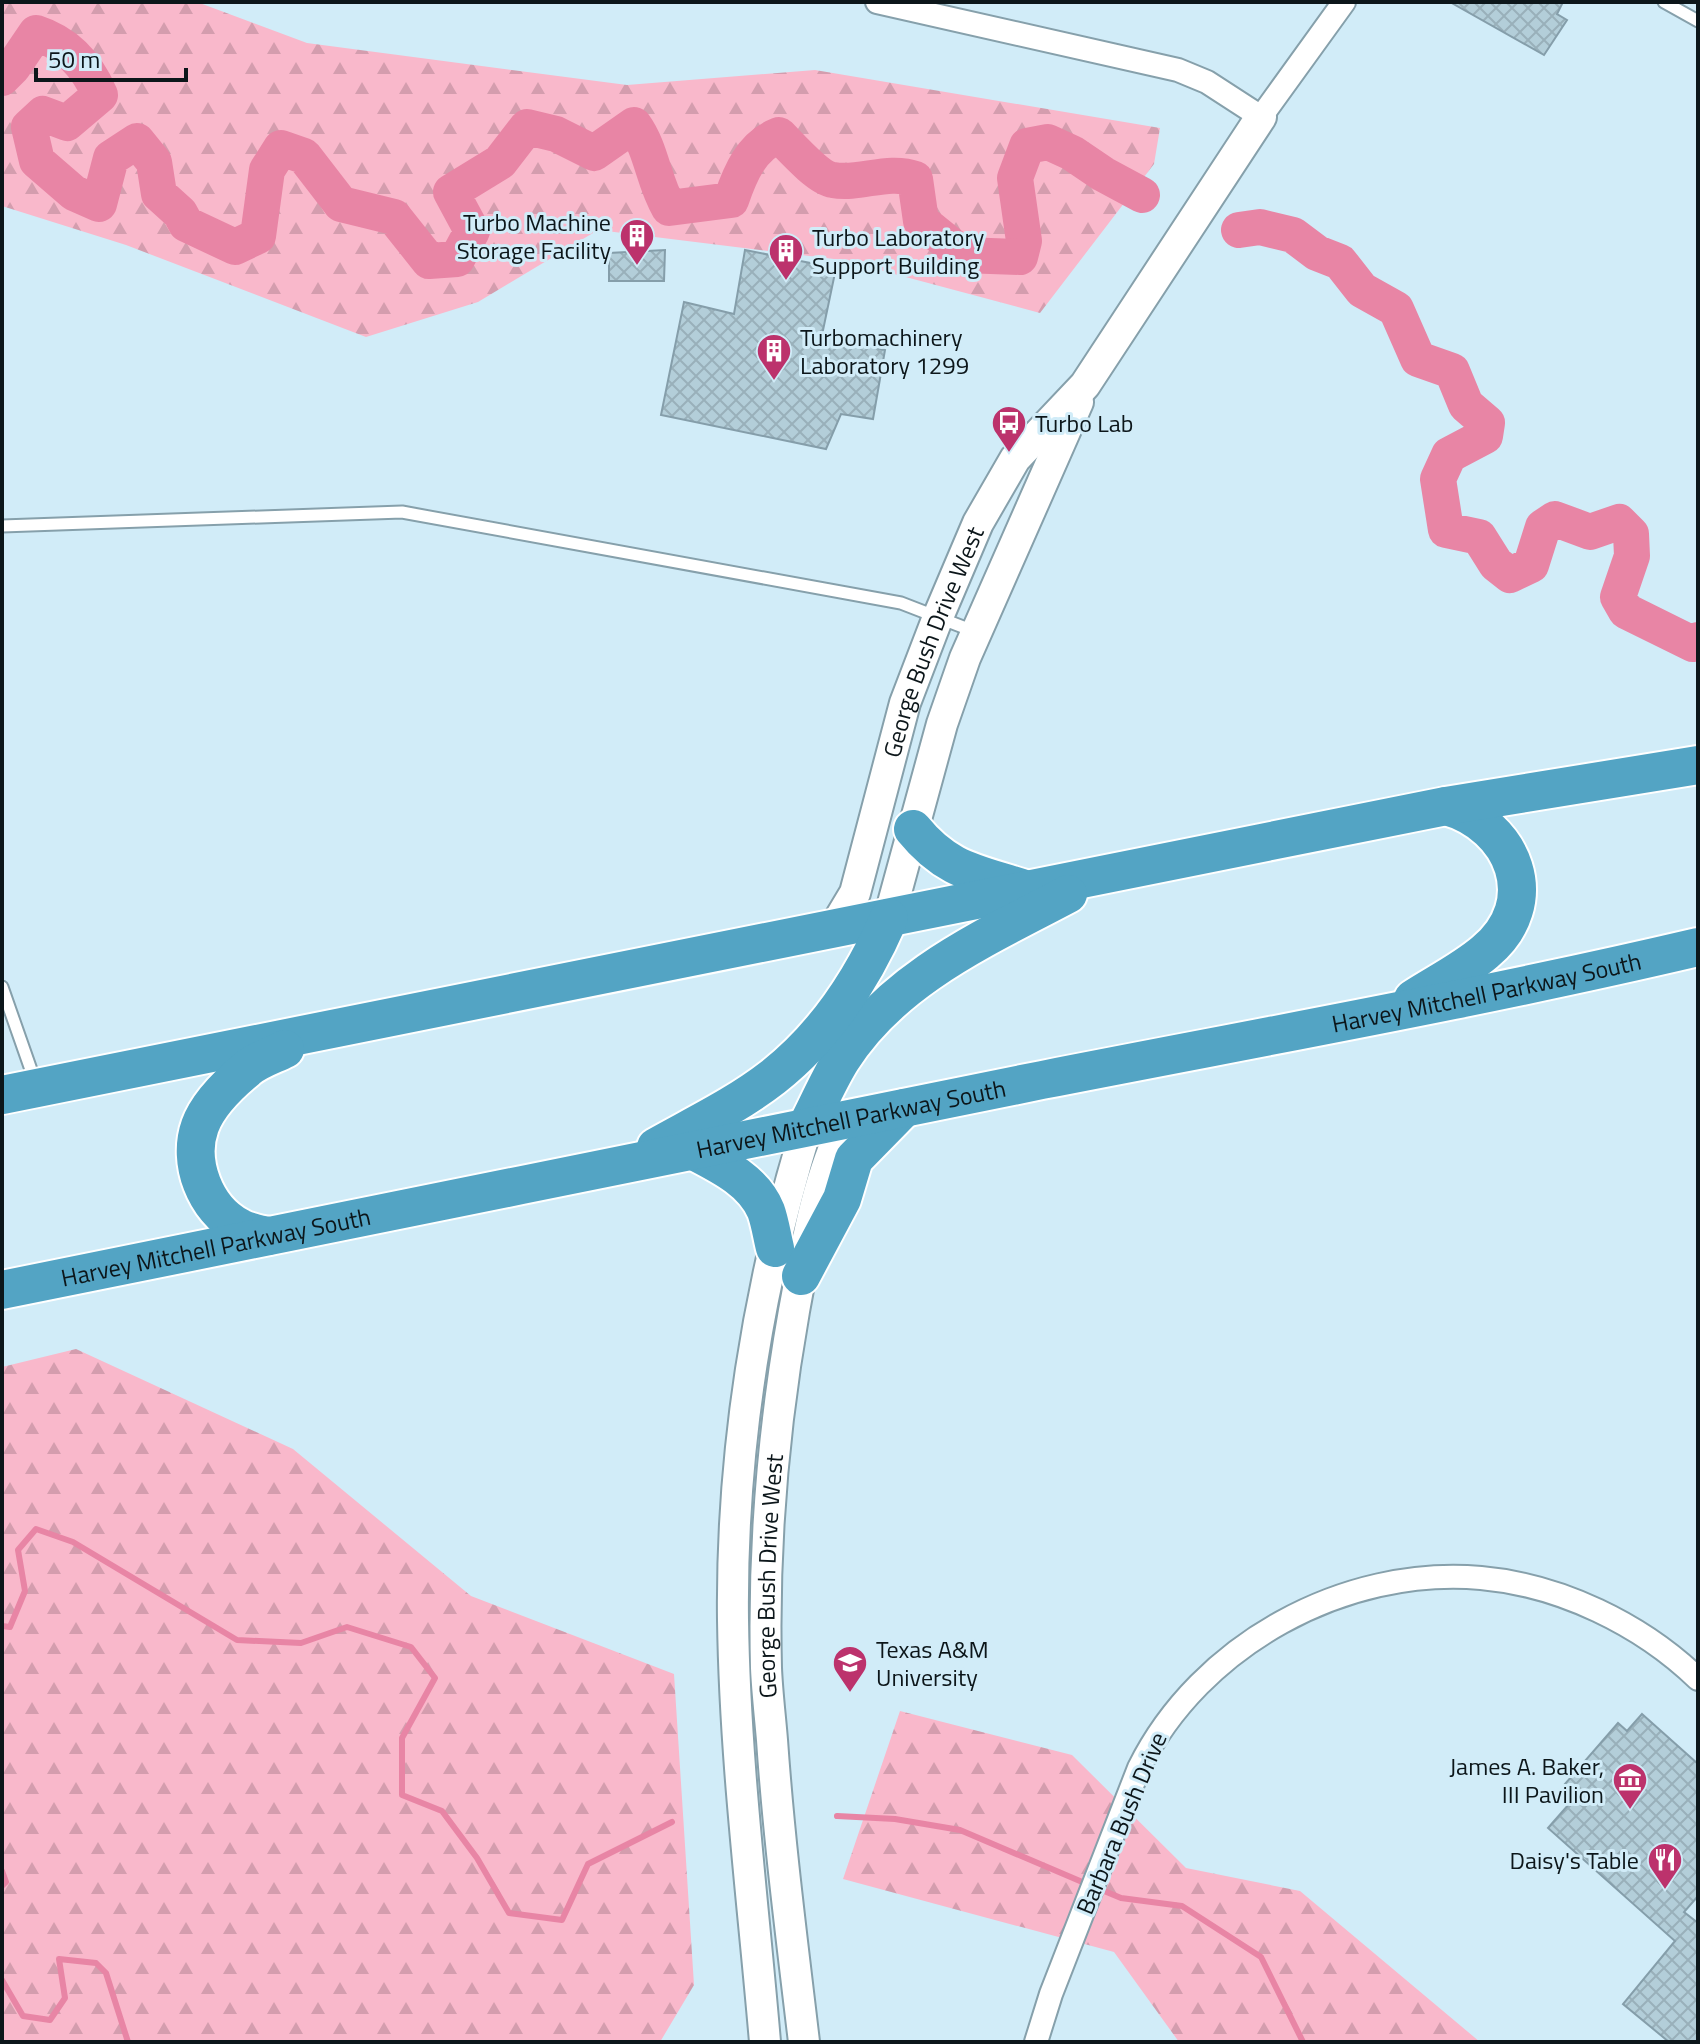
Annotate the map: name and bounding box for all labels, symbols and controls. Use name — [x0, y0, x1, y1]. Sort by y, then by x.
scale bar — [36, 32, 186, 82]
text: 50 m — [48, 41, 100, 77]
place label: Turbo Machine Storage Facility — [457, 204, 611, 268]
building icon: Turbo Machine Storage Facility — [618, 217, 656, 267]
place label: Turbo Laboratory Support Building — [812, 219, 985, 283]
building icon: Turbo Laboratory Support Building — [767, 232, 805, 282]
place label: Turbomachinery Laboratory 1299 — [800, 319, 969, 383]
building icon: Turbomachinery Laboratory 1299 — [755, 332, 793, 382]
bus stop icon: Turbo Lab — [990, 404, 1028, 454]
place label: Turbo Lab — [1035, 405, 1133, 441]
street label: George Bush Drive West — [873, 520, 993, 761]
street label: Harvey Mitchell Parkway South — [1329, 943, 1645, 1042]
street label: Harvey Mitchell Parkway South — [693, 1070, 1009, 1167]
street label: Harvey Mitchell Parkway South — [58, 1198, 374, 1296]
street label: George Bush Drive West — [747, 1452, 792, 1700]
place label: Texas A&M University — [876, 1631, 989, 1695]
school or university icon: Texas A&M University — [831, 1644, 869, 1694]
street label: Barbara Bush Drive — [1066, 1726, 1176, 1920]
place label: James A. Baker, III Pavilion — [1449, 1748, 1604, 1812]
museum icon: James A. Baker, III Pavilion — [1611, 1761, 1649, 1811]
restaurant icon: Daisy's Table — [1646, 1841, 1684, 1891]
place label: Daisy's Table — [1510, 1842, 1639, 1878]

